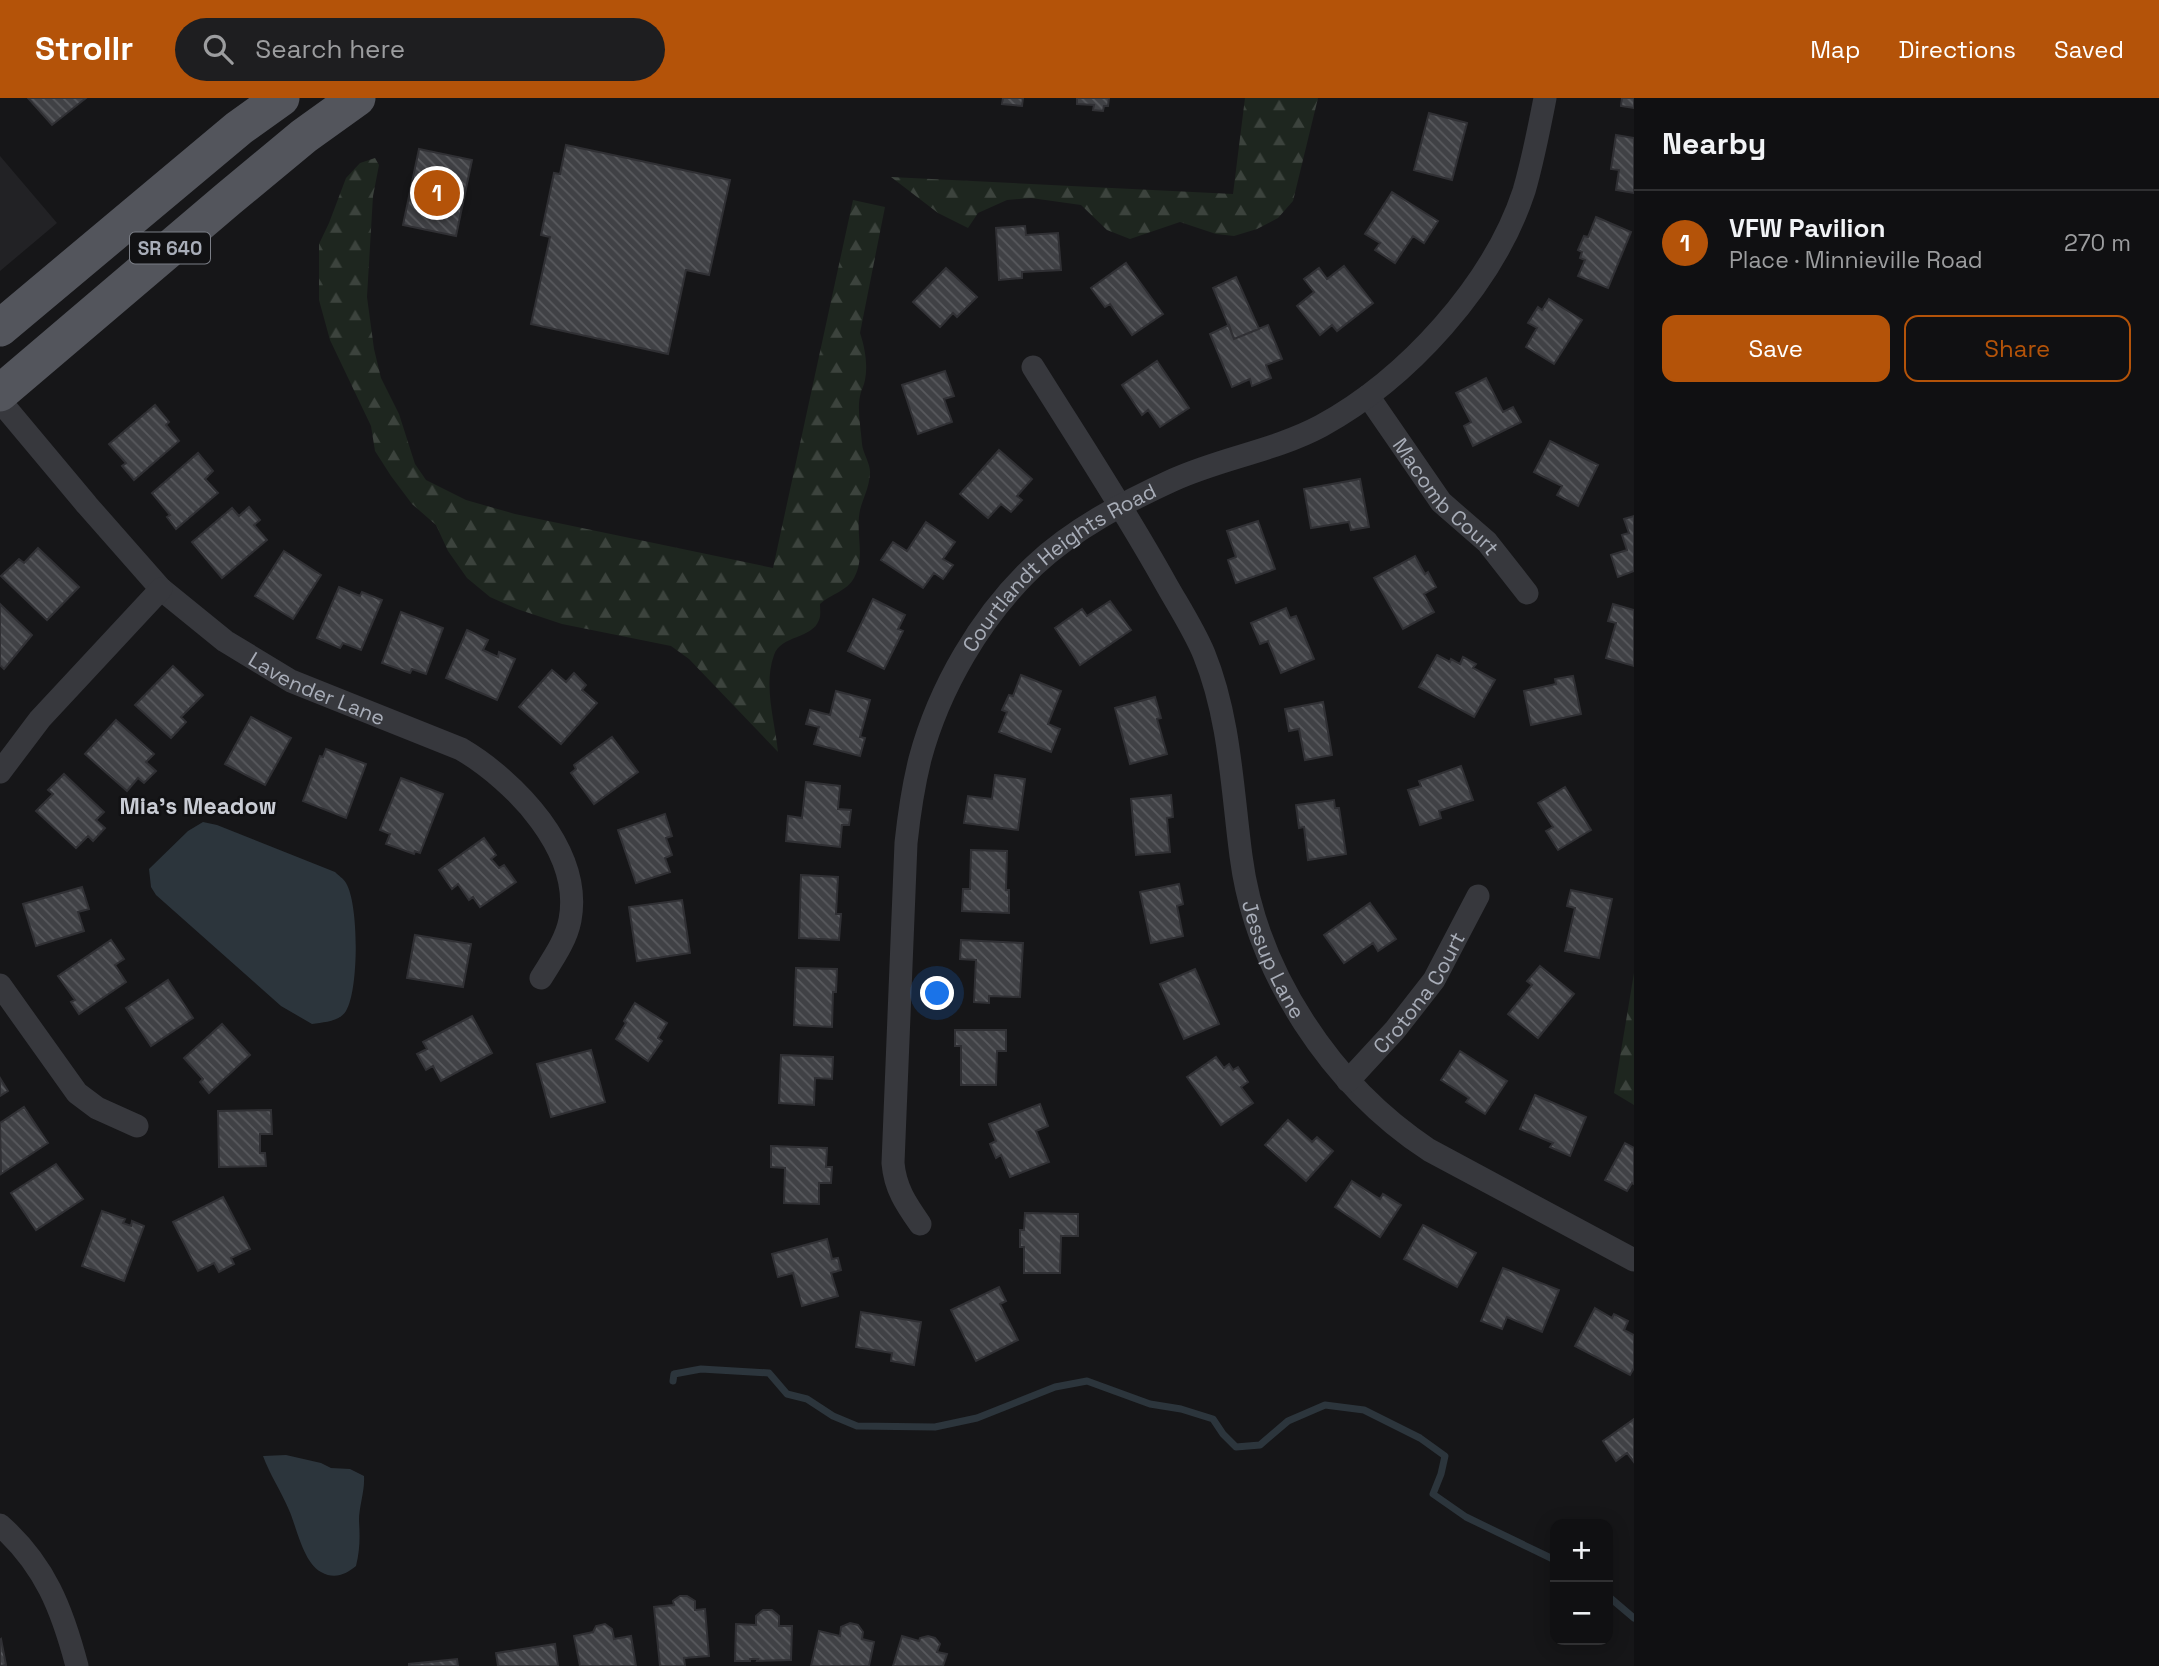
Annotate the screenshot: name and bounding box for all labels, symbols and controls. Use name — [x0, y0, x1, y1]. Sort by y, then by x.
search box — [175, 18, 665, 81]
text: Strollr — [35, 28, 133, 70]
icon: search — [199, 30, 237, 68]
text: Search here — [255, 32, 405, 66]
text: Map — [1810, 34, 1860, 65]
text: Directions — [1898, 34, 2016, 65]
text: Saved — [2054, 34, 2124, 65]
text: Nearby — [1662, 124, 1766, 163]
pin: 1 — [414, 167, 460, 219]
text: VFW Pavilion — [1729, 211, 1885, 245]
text: 1 — [1680, 228, 1690, 258]
text: 270 m — [2064, 228, 2131, 258]
road number: SR 640 — [130, 232, 210, 264]
text: Place · Minnieville Road — [1729, 245, 1983, 275]
button: Save — [1662, 315, 1890, 382]
button: Share — [1904, 315, 2131, 382]
street label: Macomb Court — [1387, 432, 1506, 561]
street label: Courtlandt Heights Road — [956, 477, 1160, 657]
street label: Lavender Lane — [244, 645, 389, 731]
district label: Mia's Meadow — [120, 791, 276, 821]
street label: Jessup Lane — [1237, 897, 1312, 1023]
street label: Crotona Court — [1367, 927, 1470, 1059]
your location — [920, 976, 954, 1010]
map controls — [1550, 1519, 1613, 1645]
button: + — [1550, 1519, 1613, 1582]
button: − — [1550, 1582, 1613, 1645]

